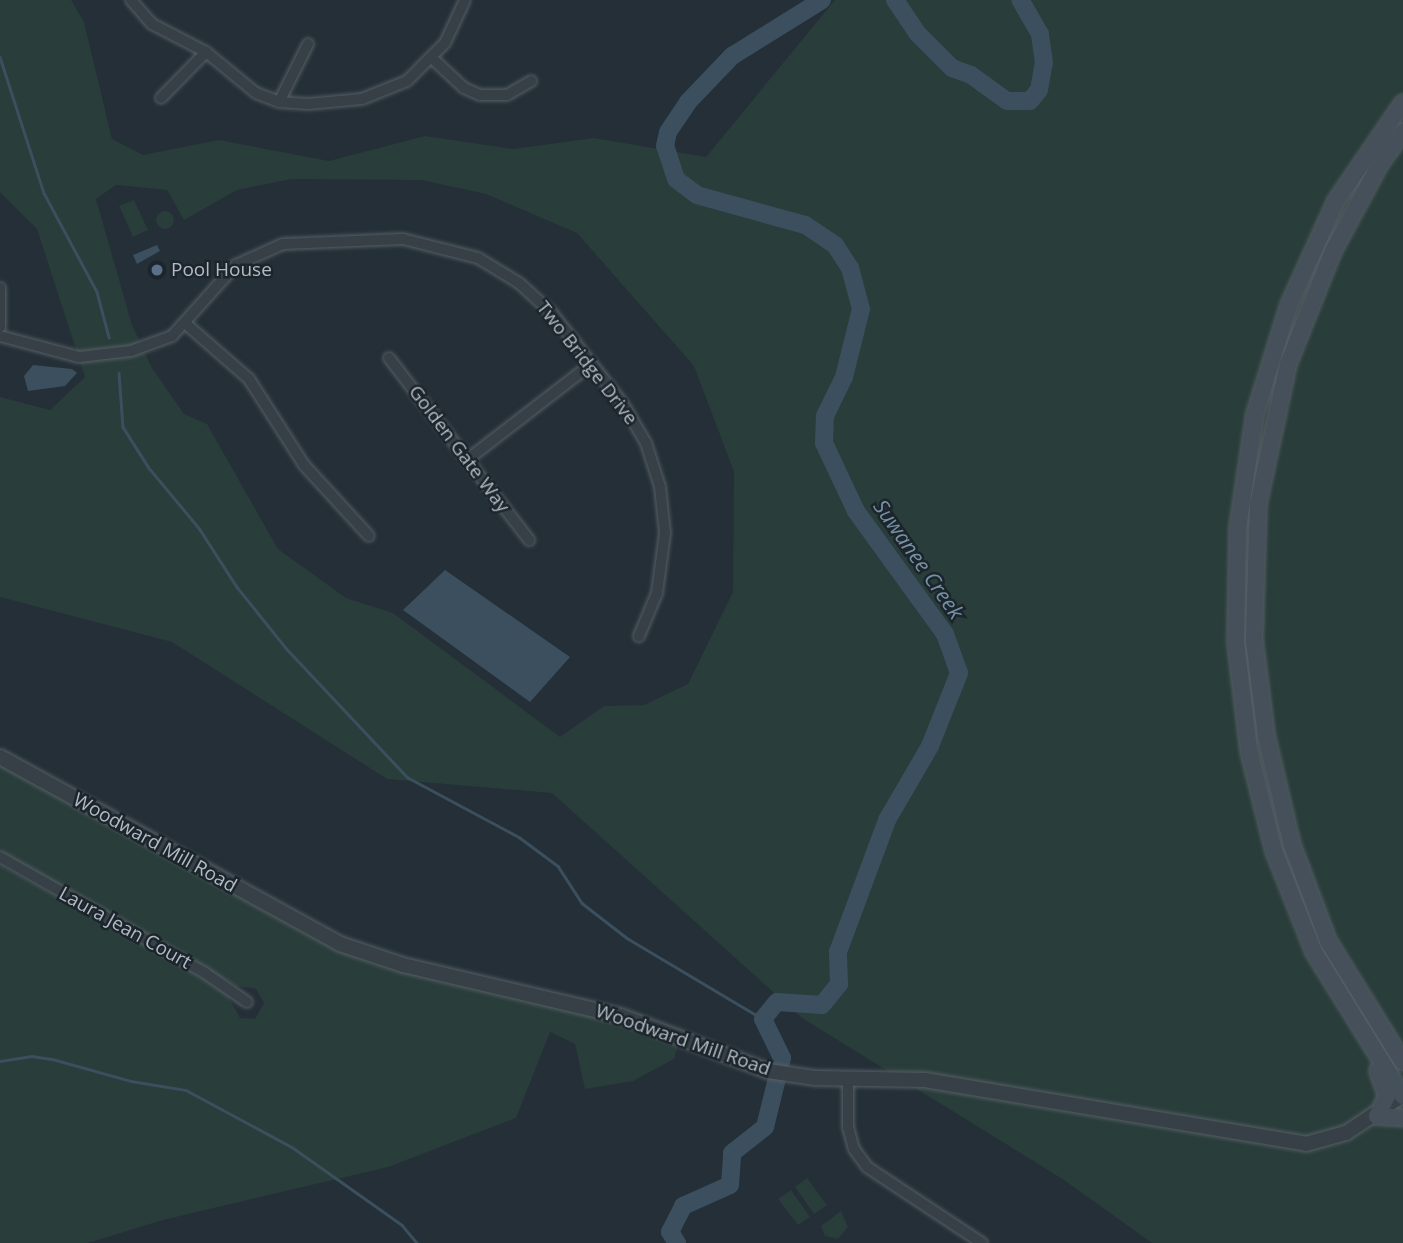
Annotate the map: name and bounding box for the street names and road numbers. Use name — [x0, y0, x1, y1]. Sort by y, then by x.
street label: Two Bridge Drive — [532, 297, 642, 429]
street label: Golden Gate Way — [404, 381, 514, 517]
street label: Woodward Mill Road — [69, 789, 241, 897]
street label: Laura Jean Court — [55, 882, 195, 974]
street label: Woodward Mill Road — [593, 999, 773, 1081]

